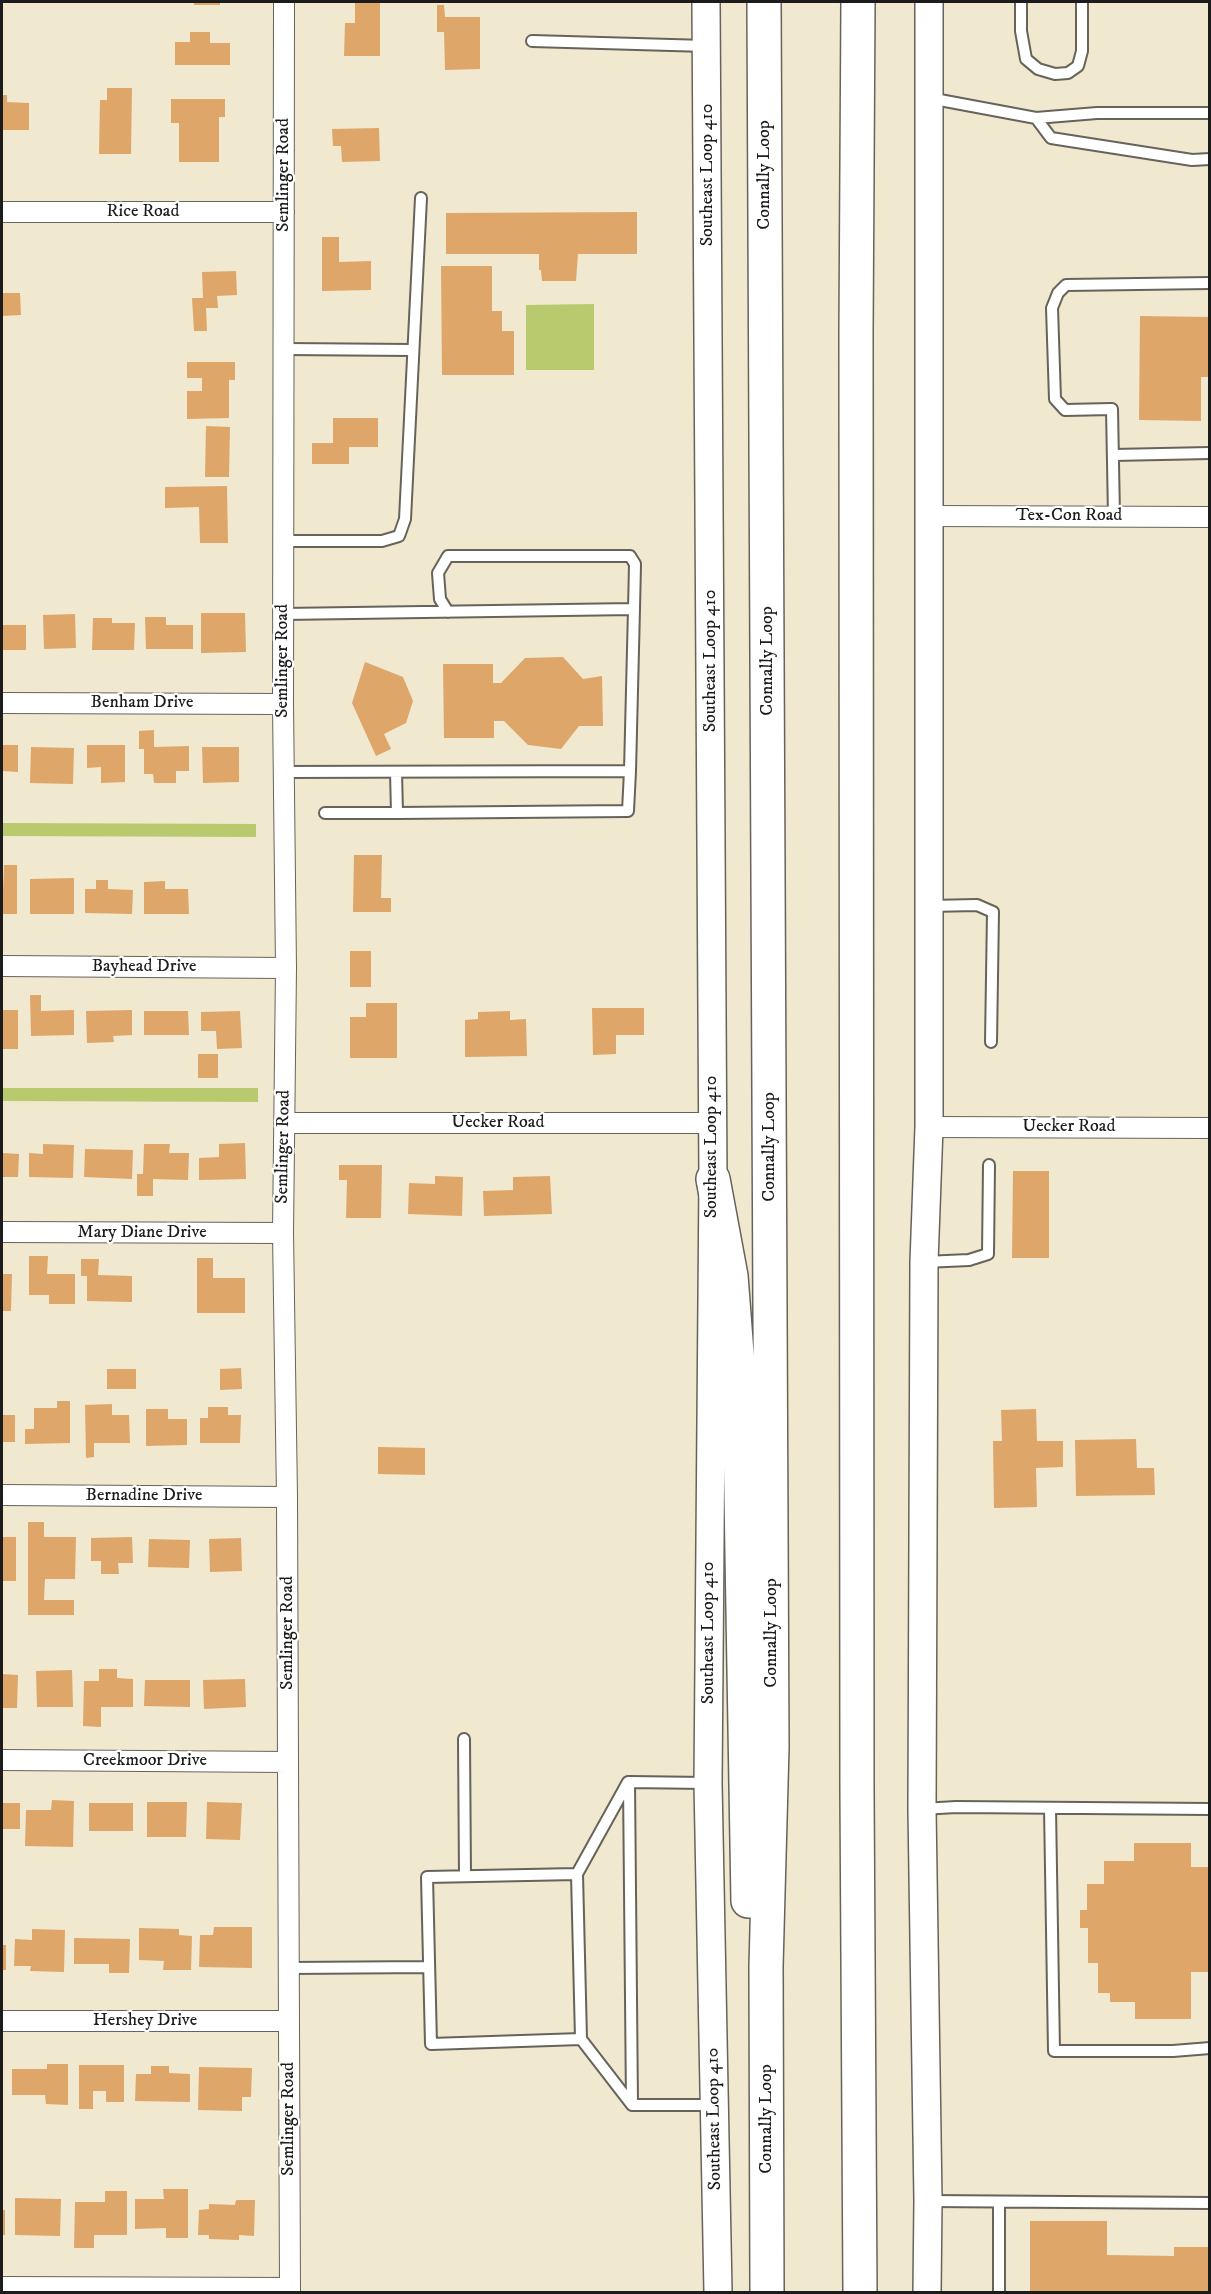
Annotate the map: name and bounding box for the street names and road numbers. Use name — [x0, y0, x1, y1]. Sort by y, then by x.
street label: Southeast Loop 410 — [697, 104, 719, 246]
street label: Semlinger Road — [273, 118, 295, 232]
street label: Connally Loop — [754, 120, 776, 230]
street label: Rice Road — [107, 201, 179, 223]
street label: Tex-Con Road — [1016, 505, 1122, 527]
street label: Southeast Loop 410 — [700, 590, 722, 732]
street label: Semlinger Road — [272, 604, 294, 718]
street label: Connally Loop — [757, 606, 779, 716]
street label: Benham Drive — [91, 692, 193, 714]
street label: Bayhead Drive — [92, 956, 196, 978]
street label: Southeast Loop 410 — [701, 1076, 723, 1218]
street label: Semlinger Road — [272, 1090, 296, 1204]
street label: Connally Loop — [759, 1092, 781, 1202]
street label: Uecker Road — [452, 1112, 544, 1134]
street label: Uecker Road — [1023, 1116, 1115, 1138]
street label: Mary Diane Drive — [77, 1222, 207, 1244]
street label: Bernadine Drive — [86, 1485, 202, 1507]
street label: Southeast Loop 410 — [698, 1562, 720, 1704]
street label: Semlinger Road — [277, 1576, 299, 1690]
street label: Connally Loop — [761, 1578, 783, 1688]
street label: Creekmoor Drive — [83, 1750, 207, 1772]
street label: Hershey Drive — [93, 2010, 197, 2032]
street label: Southeast Loop 410 — [703, 2047, 727, 2191]
street label: Semlinger Road — [278, 2062, 300, 2176]
street label: Connally Loop — [756, 2064, 778, 2174]

